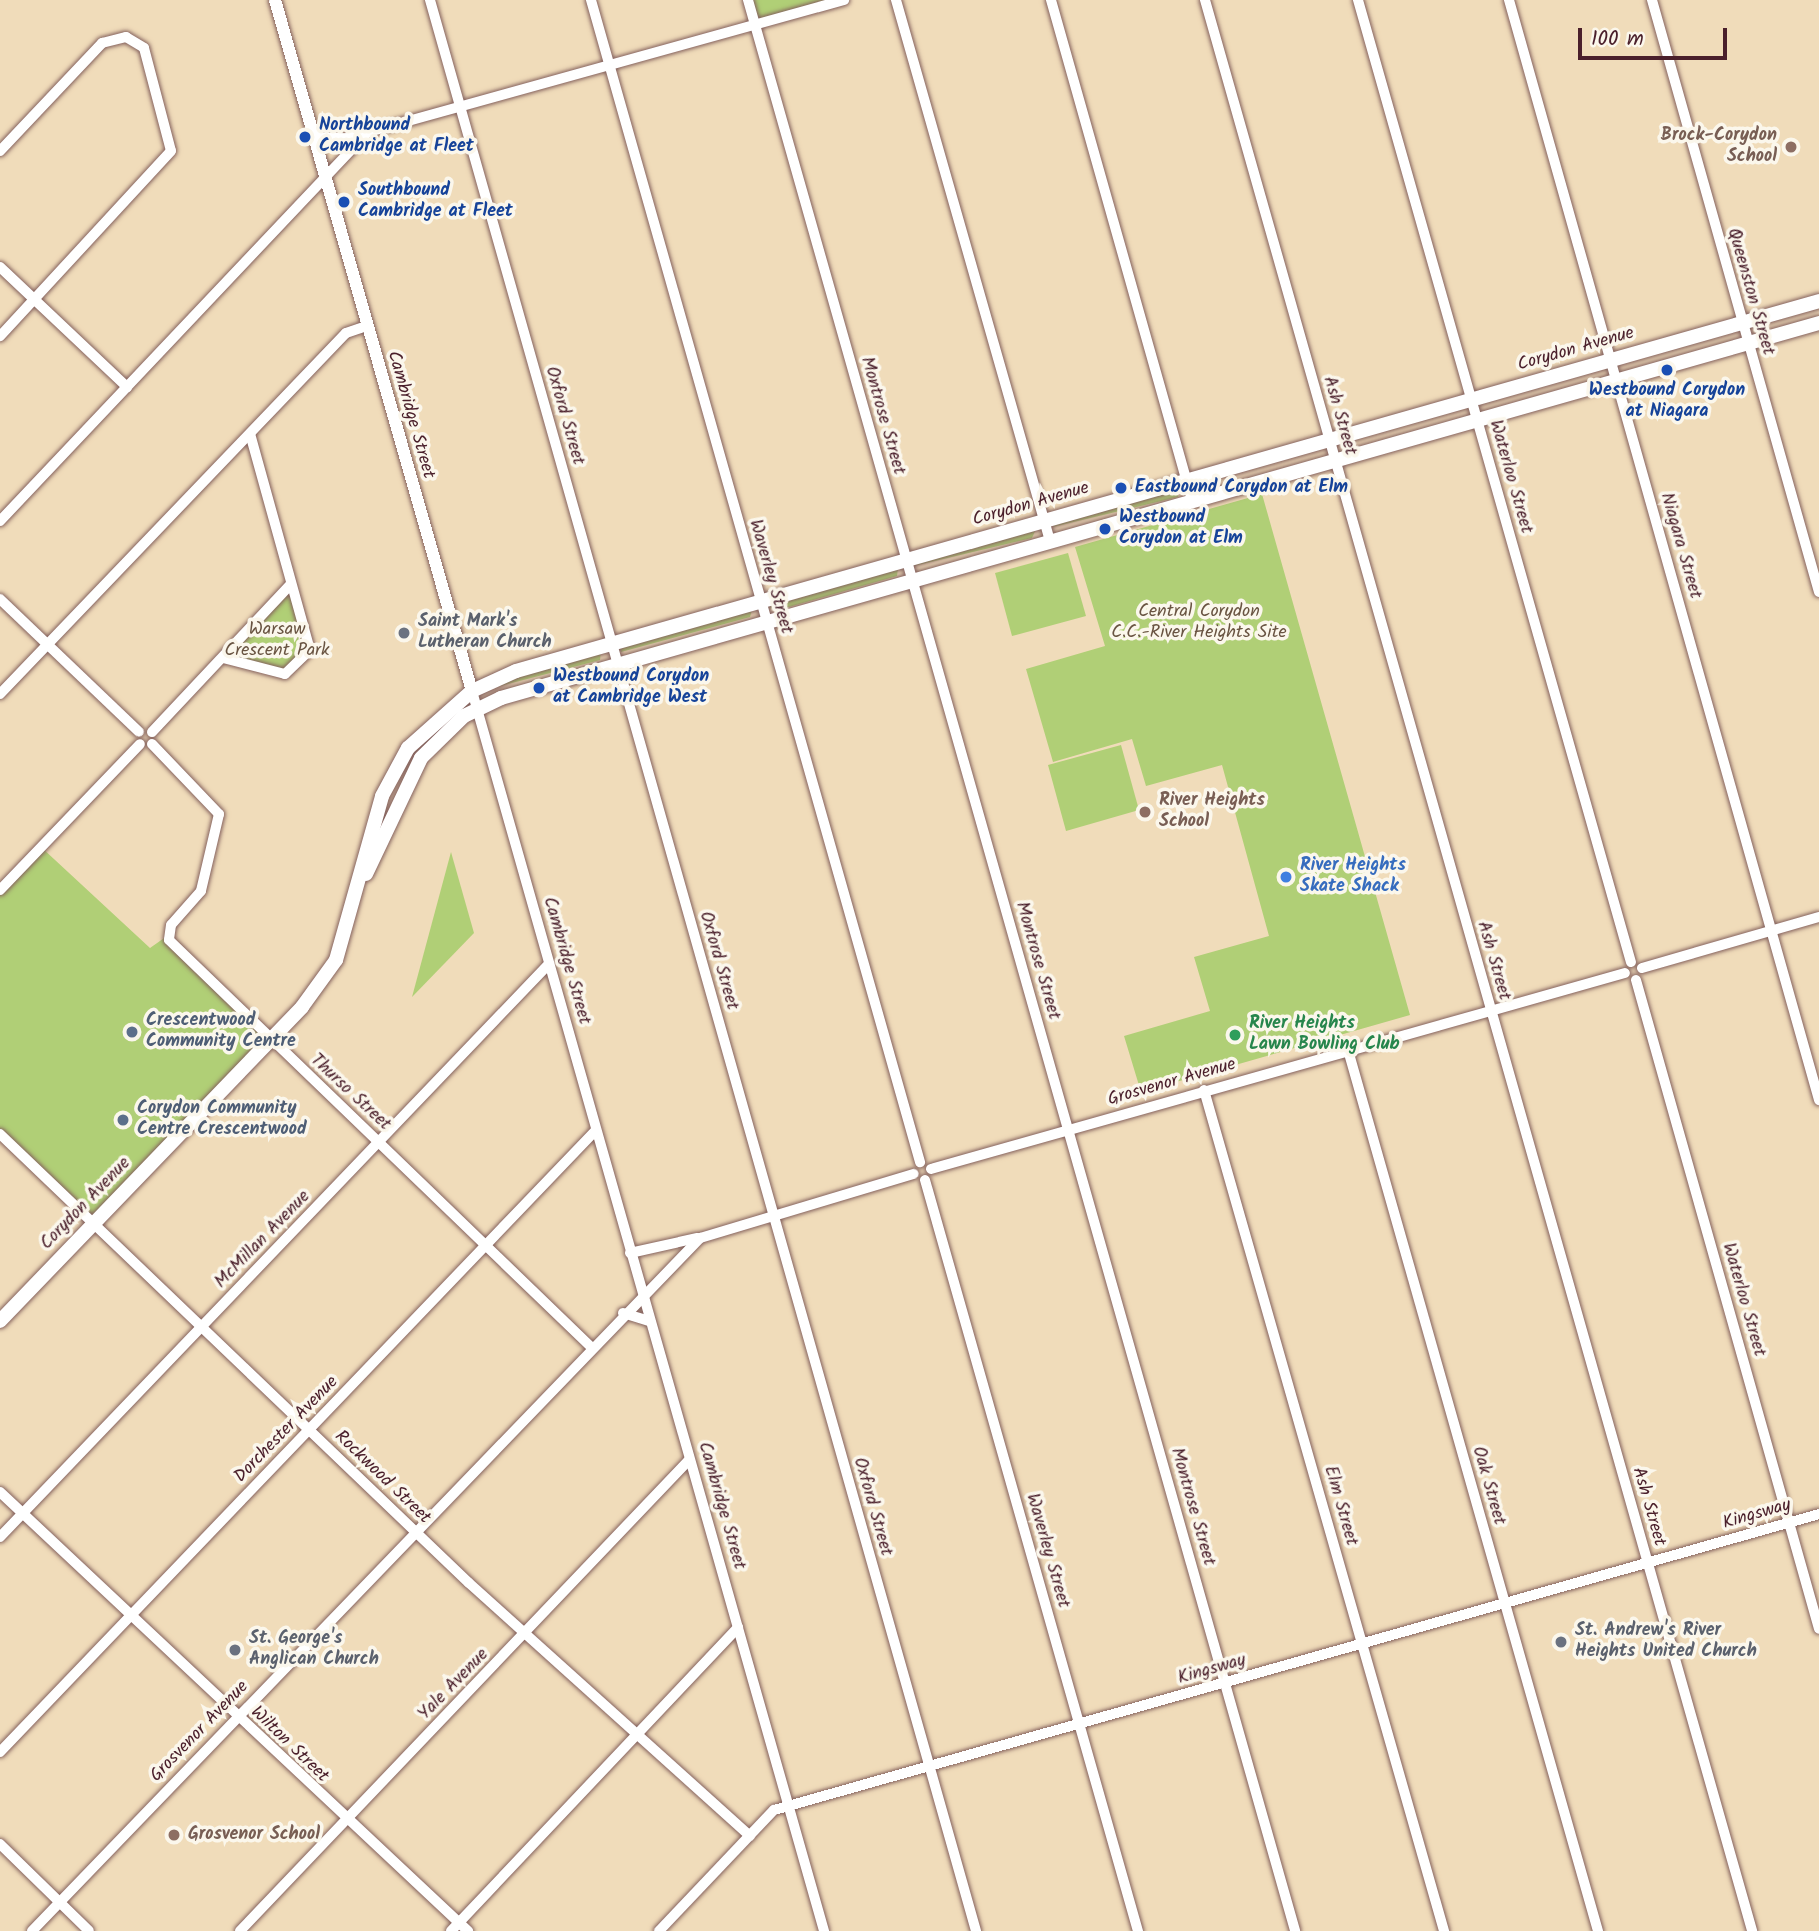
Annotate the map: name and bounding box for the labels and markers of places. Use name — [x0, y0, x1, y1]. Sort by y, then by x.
place label: Northbound Cambridge at Fleet — [319, 116, 474, 158]
place label: Brock-Corydon School — [1661, 126, 1777, 168]
marker: Northbound Cambridge at Fleet — [297, 129, 313, 145]
marker: Brock-Corydon School — [1783, 139, 1799, 155]
place label: Southbound Cambridge at Fleet — [358, 181, 513, 224]
marker: Southbound Cambridge at Fleet — [336, 194, 352, 210]
marker: Westbound Corydon at Niagara — [1659, 362, 1675, 378]
place label: Westbound Corydon at Niagara — [1589, 381, 1745, 424]
place label: Eastbound Corydon at Elm — [1135, 477, 1348, 499]
marker: Eastbound Corydon at Elm — [1113, 480, 1129, 496]
place label: Westbound Corydon at Elm — [1119, 508, 1243, 550]
marker: Westbound Corydon at Elm — [1097, 521, 1113, 537]
place label: Saint Mark's Lutheran Church — [418, 612, 552, 654]
marker: Saint Mark's Lutheran Church — [396, 625, 412, 641]
place label: Westbound Corydon at Cambridge West — [553, 667, 709, 710]
marker: Westbound Corydon at Cambridge West — [531, 680, 547, 696]
place label: River Heights School — [1159, 791, 1265, 834]
marker: River Heights School — [1137, 804, 1153, 820]
place label: River Heights Skate Shack — [1300, 856, 1406, 898]
marker: River Heights Skate Shack — [1278, 869, 1294, 885]
place label: Crescentwood Community Centre — [146, 1011, 296, 1054]
place label: River Heights Lawn Bowling Club — [1249, 1014, 1400, 1056]
marker: Crescentwood Community Centre — [124, 1024, 140, 1040]
marker: River Heights Lawn Bowling Club — [1227, 1027, 1243, 1043]
place label: Corydon Community Centre Crescentwood — [137, 1099, 307, 1142]
marker: Corydon Community Centre Crescentwood — [115, 1112, 131, 1128]
place label: St. Andrew's River Heights United Church — [1575, 1621, 1757, 1664]
place label: St. George's Anglican Church — [249, 1629, 379, 1672]
marker: St. Andrew's River Heights United Church — [1553, 1634, 1569, 1650]
marker: St. George's Anglican Church — [227, 1642, 243, 1658]
place label: Grosvenor School — [188, 1824, 320, 1846]
marker: Grosvenor School — [166, 1827, 182, 1843]

